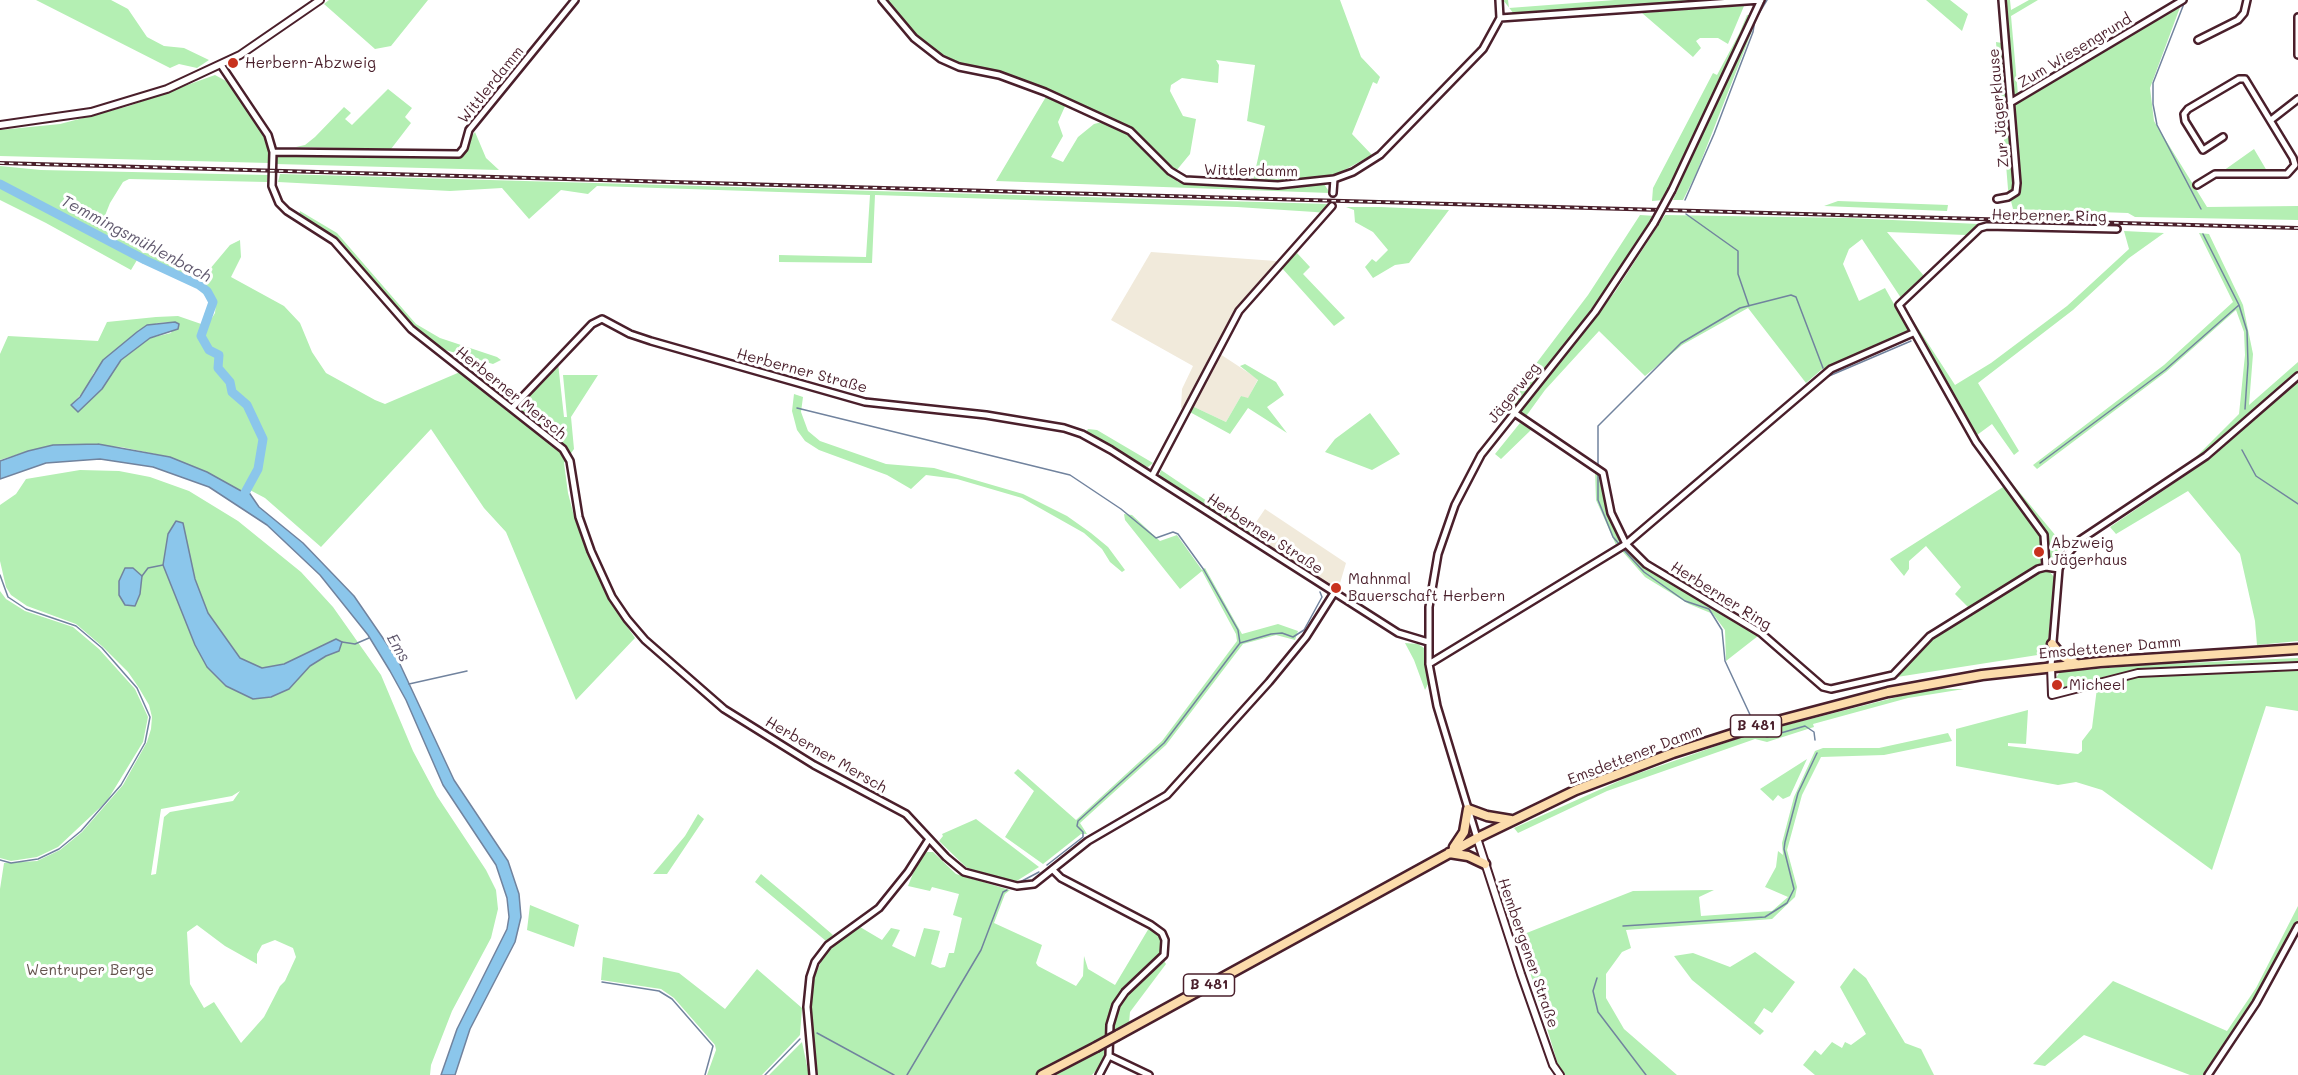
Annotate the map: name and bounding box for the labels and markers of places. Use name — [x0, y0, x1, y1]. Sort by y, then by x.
place label: Herbern-Abzweig — [245, 54, 376, 72]
marker: Herbern-Abzweig — [226, 56, 240, 70]
place label: Abzweig Jägerhaus — [2051, 534, 2127, 569]
marker: Abzweig Jägerhaus — [2032, 545, 2046, 559]
place label: Mahnmal Bauerschaft Herbern — [1348, 570, 1505, 605]
marker: Mahnmal Bauerschaft Herbern — [1329, 581, 1343, 595]
place label: Micheel — [2069, 676, 2125, 694]
marker: Micheel — [2050, 678, 2064, 692]

